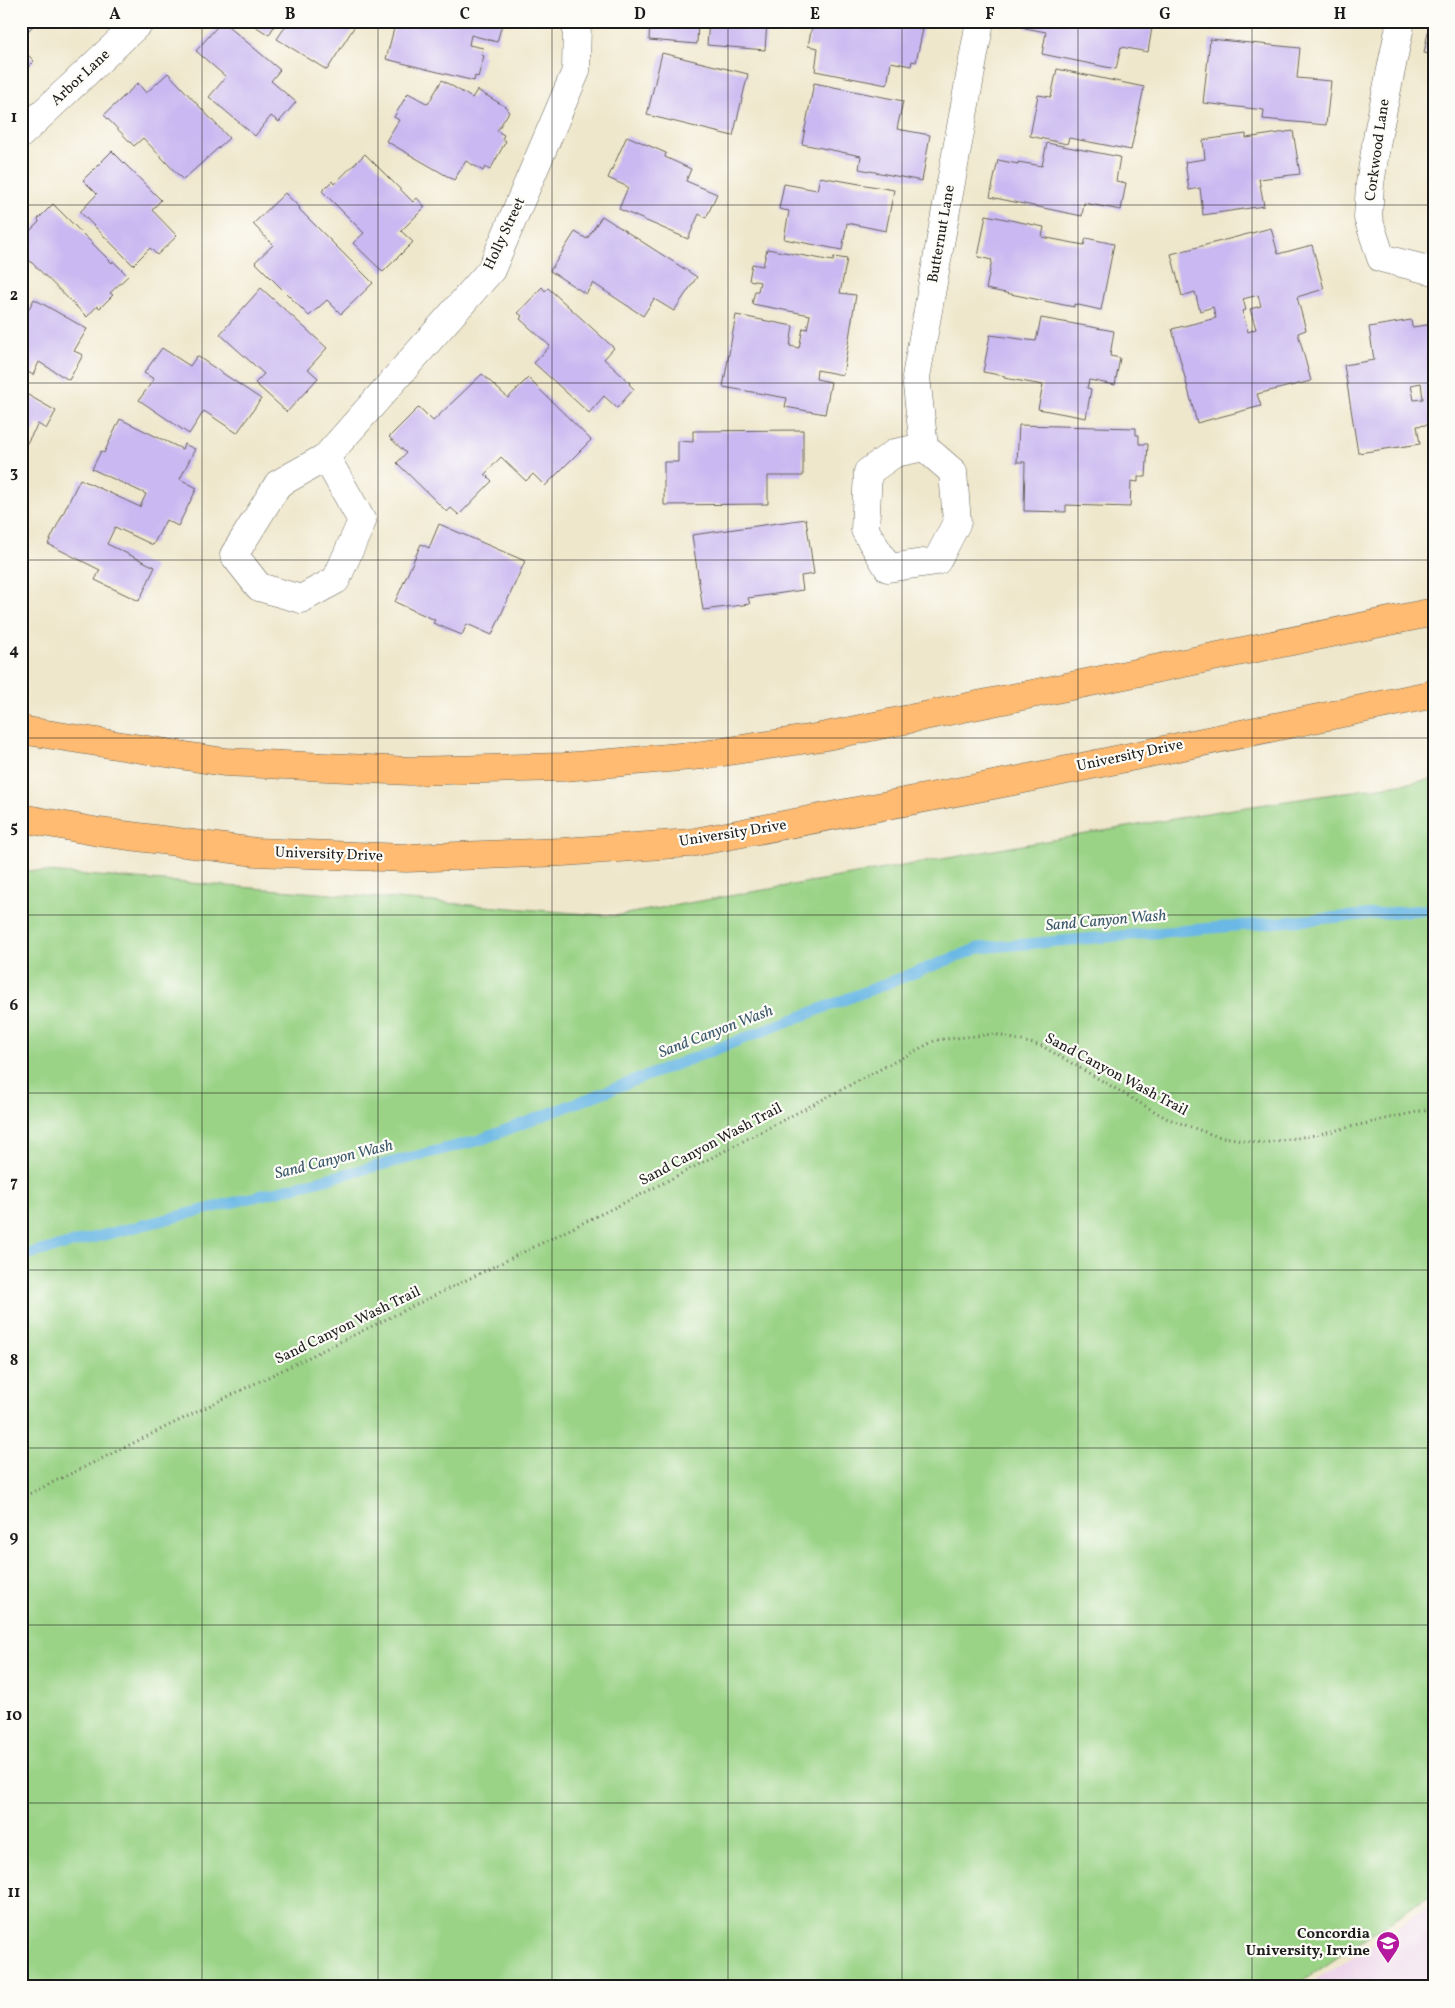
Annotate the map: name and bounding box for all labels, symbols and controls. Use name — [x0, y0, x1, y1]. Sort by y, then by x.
text: A — [109, 4, 121, 26]
text: B — [285, 4, 296, 26]
text: C — [460, 4, 470, 26]
text: D — [634, 4, 646, 26]
text: E — [810, 4, 820, 26]
text: F — [985, 4, 995, 26]
text: G — [1159, 4, 1171, 26]
text: H — [1334, 4, 1346, 26]
street label: Arbor Lane — [47, 45, 115, 111]
street label: Corkwood Lane — [1360, 98, 1396, 202]
text: 1 — [11, 107, 17, 129]
street label: Butternut Lane — [923, 183, 961, 285]
street label: Holly Street — [479, 194, 531, 274]
text: 2 — [10, 285, 18, 307]
text: 3 — [10, 462, 18, 484]
text: 4 — [9, 640, 19, 662]
street label: University Drive — [1075, 734, 1185, 778]
street label: University Drive — [678, 815, 788, 853]
text: 5 — [10, 817, 18, 839]
street label: University Drive — [275, 843, 383, 867]
water label: Sand Canyon Wash — [1045, 905, 1167, 937]
text: 6 — [10, 995, 19, 1017]
water label: Sand Canyon Wash — [656, 1000, 776, 1064]
street label: Sand Canyon Wash Trail — [1041, 1028, 1191, 1122]
street label: Sand Canyon Wash Trail — [636, 1098, 786, 1192]
water label: Sand Canyon Wash — [273, 1135, 395, 1185]
text: 7 — [10, 1172, 18, 1194]
street label: Sand Canyon Wash Trail — [272, 1282, 424, 1370]
text: 8 — [10, 1350, 18, 1372]
text: 9 — [10, 1527, 19, 1549]
text: 10 — [6, 1705, 22, 1727]
text: 11 — [8, 1882, 20, 1904]
place label: Concordia University, Irvine — [1246, 1924, 1370, 1962]
school or university icon: Concordia University, Irvine — [1375, 1930, 1401, 1964]

